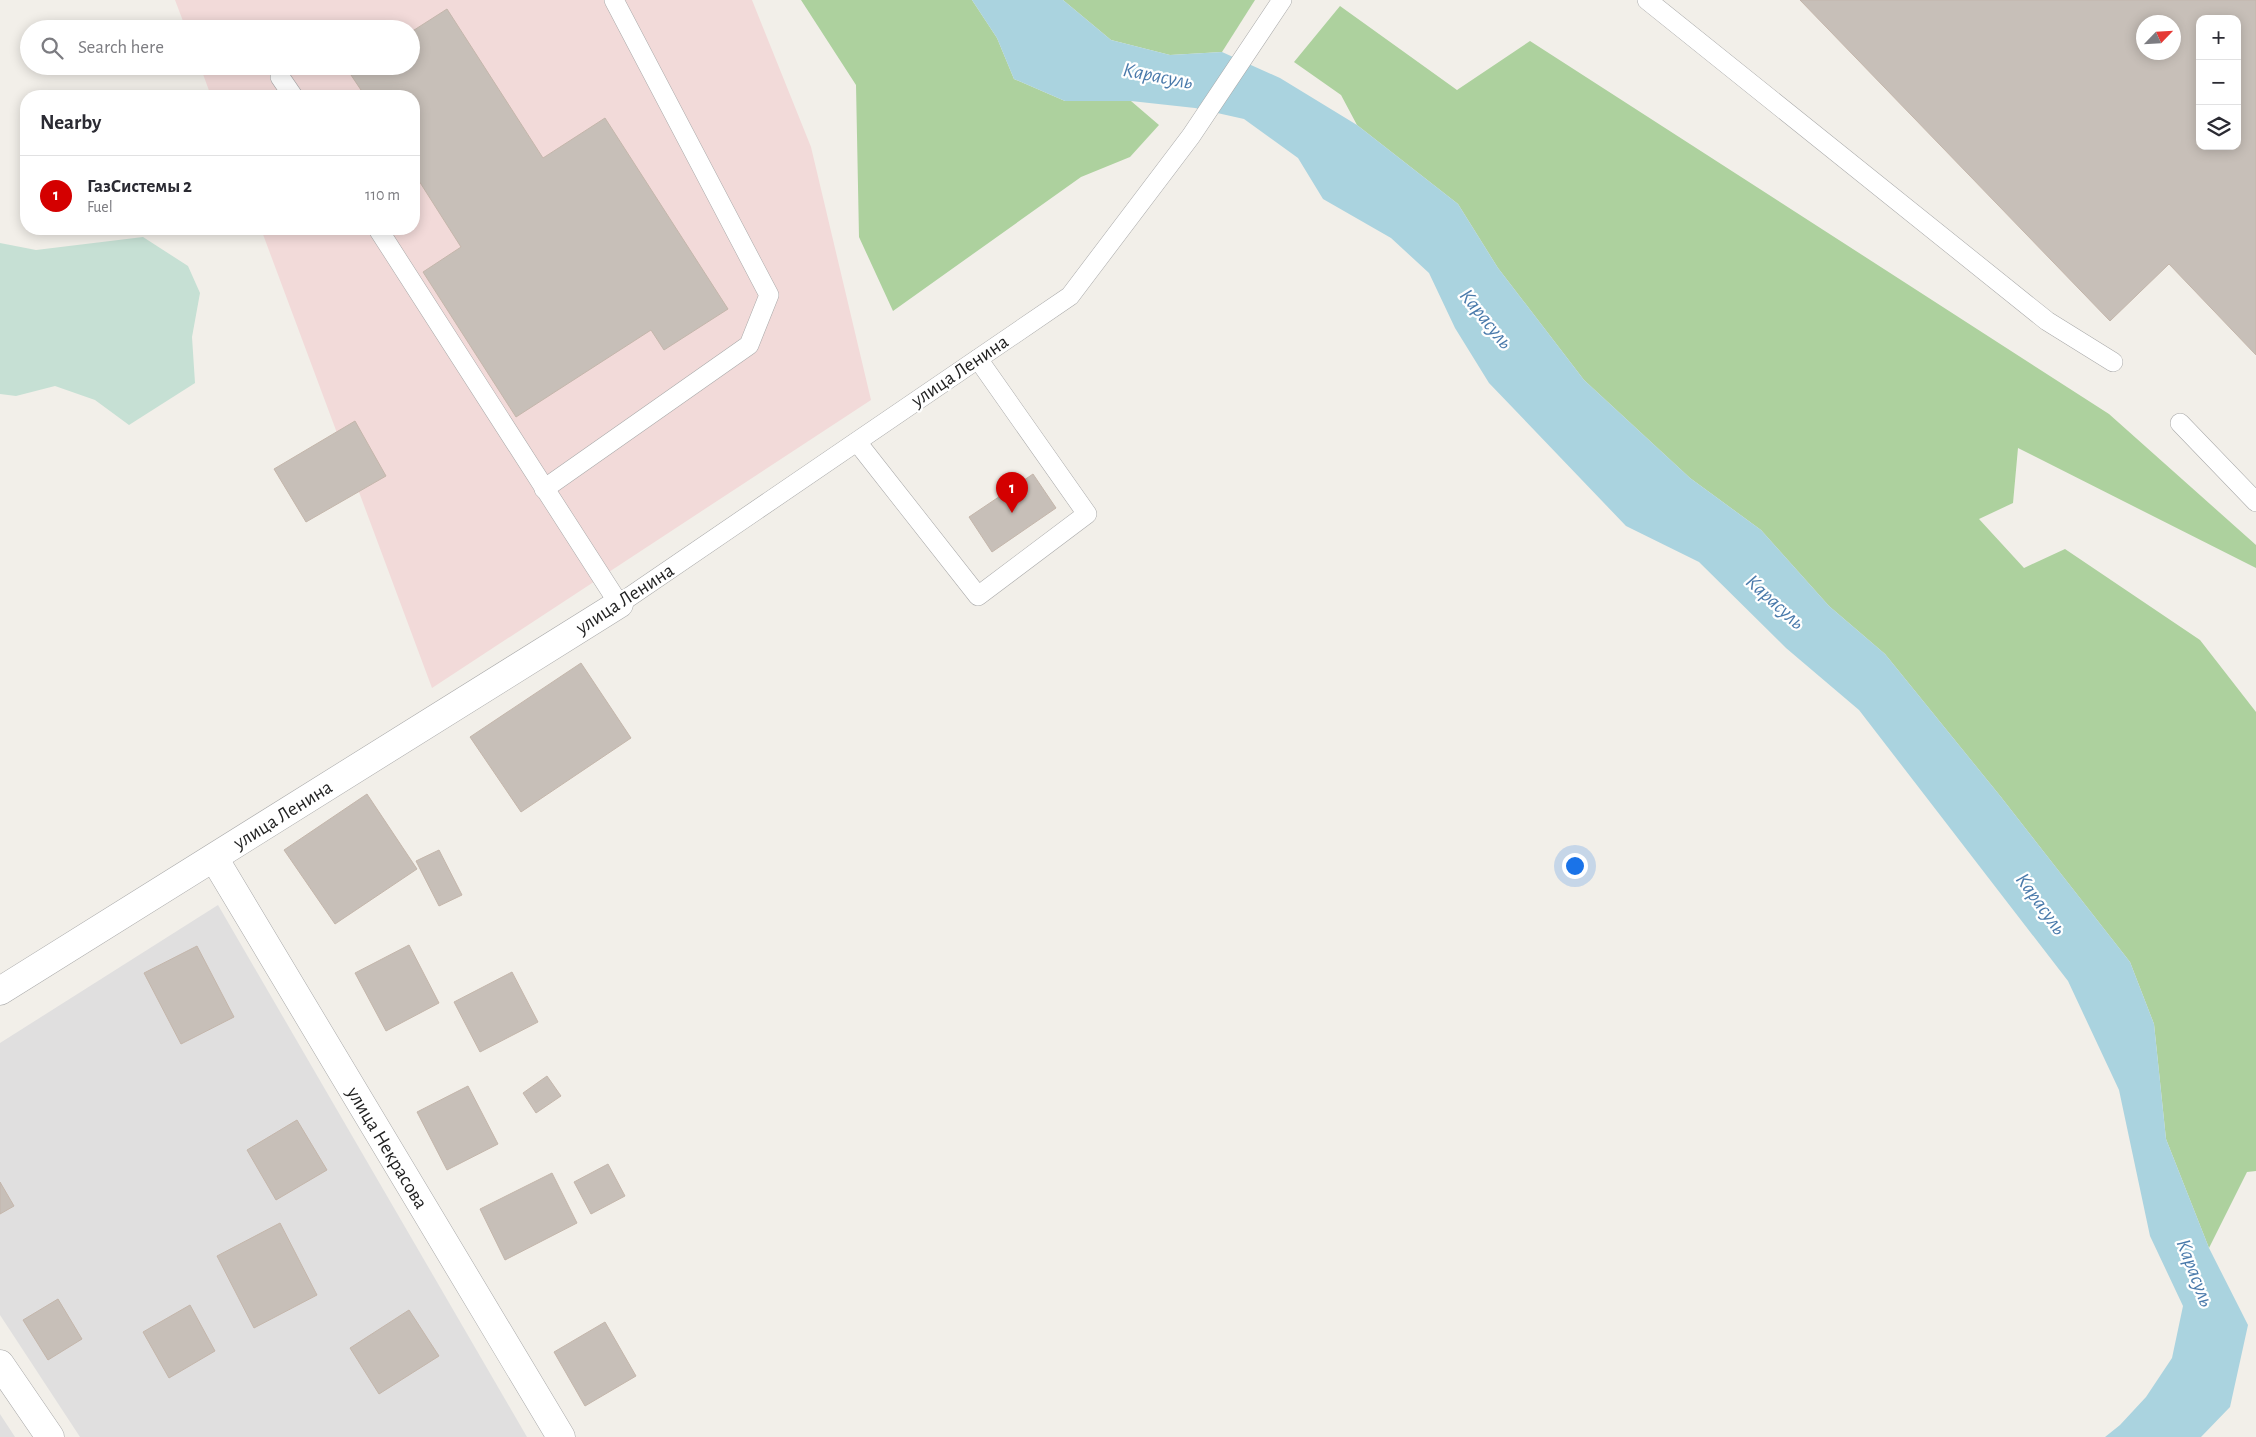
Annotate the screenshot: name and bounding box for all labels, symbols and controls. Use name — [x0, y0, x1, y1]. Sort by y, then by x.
north arrow — [2136, 15, 2181, 60]
map controls — [2196, 15, 2241, 150]
button: + — [2196, 15, 2241, 60]
search box — [20, 20, 420, 75]
icon: search — [38, 34, 66, 62]
text: Search here — [78, 38, 164, 57]
water label: Карасуль — [1121, 59, 1195, 94]
button: − — [2196, 60, 2241, 105]
button: layers — [2196, 105, 2241, 150]
text: Nearby — [40, 112, 101, 133]
text: ГазСистемы 2 — [87, 177, 192, 196]
text: 1 — [53, 187, 59, 203]
text: 110 m — [365, 187, 400, 203]
text: Fuel — [87, 199, 113, 215]
water label: Карасуль — [1455, 285, 1516, 354]
street label: улица Ленина — [907, 331, 1012, 411]
pin: 1 — [996, 472, 1028, 513]
street label: улица Ленина — [572, 560, 678, 639]
water label: Карасуль — [1741, 571, 1808, 634]
street label: улица Ленина — [229, 777, 336, 854]
your location — [1562, 853, 1588, 879]
water label: Карасуль — [2011, 869, 2070, 939]
street label: улица Некрасова — [342, 1083, 431, 1212]
water label: Карасуль — [2172, 1236, 2217, 1310]

